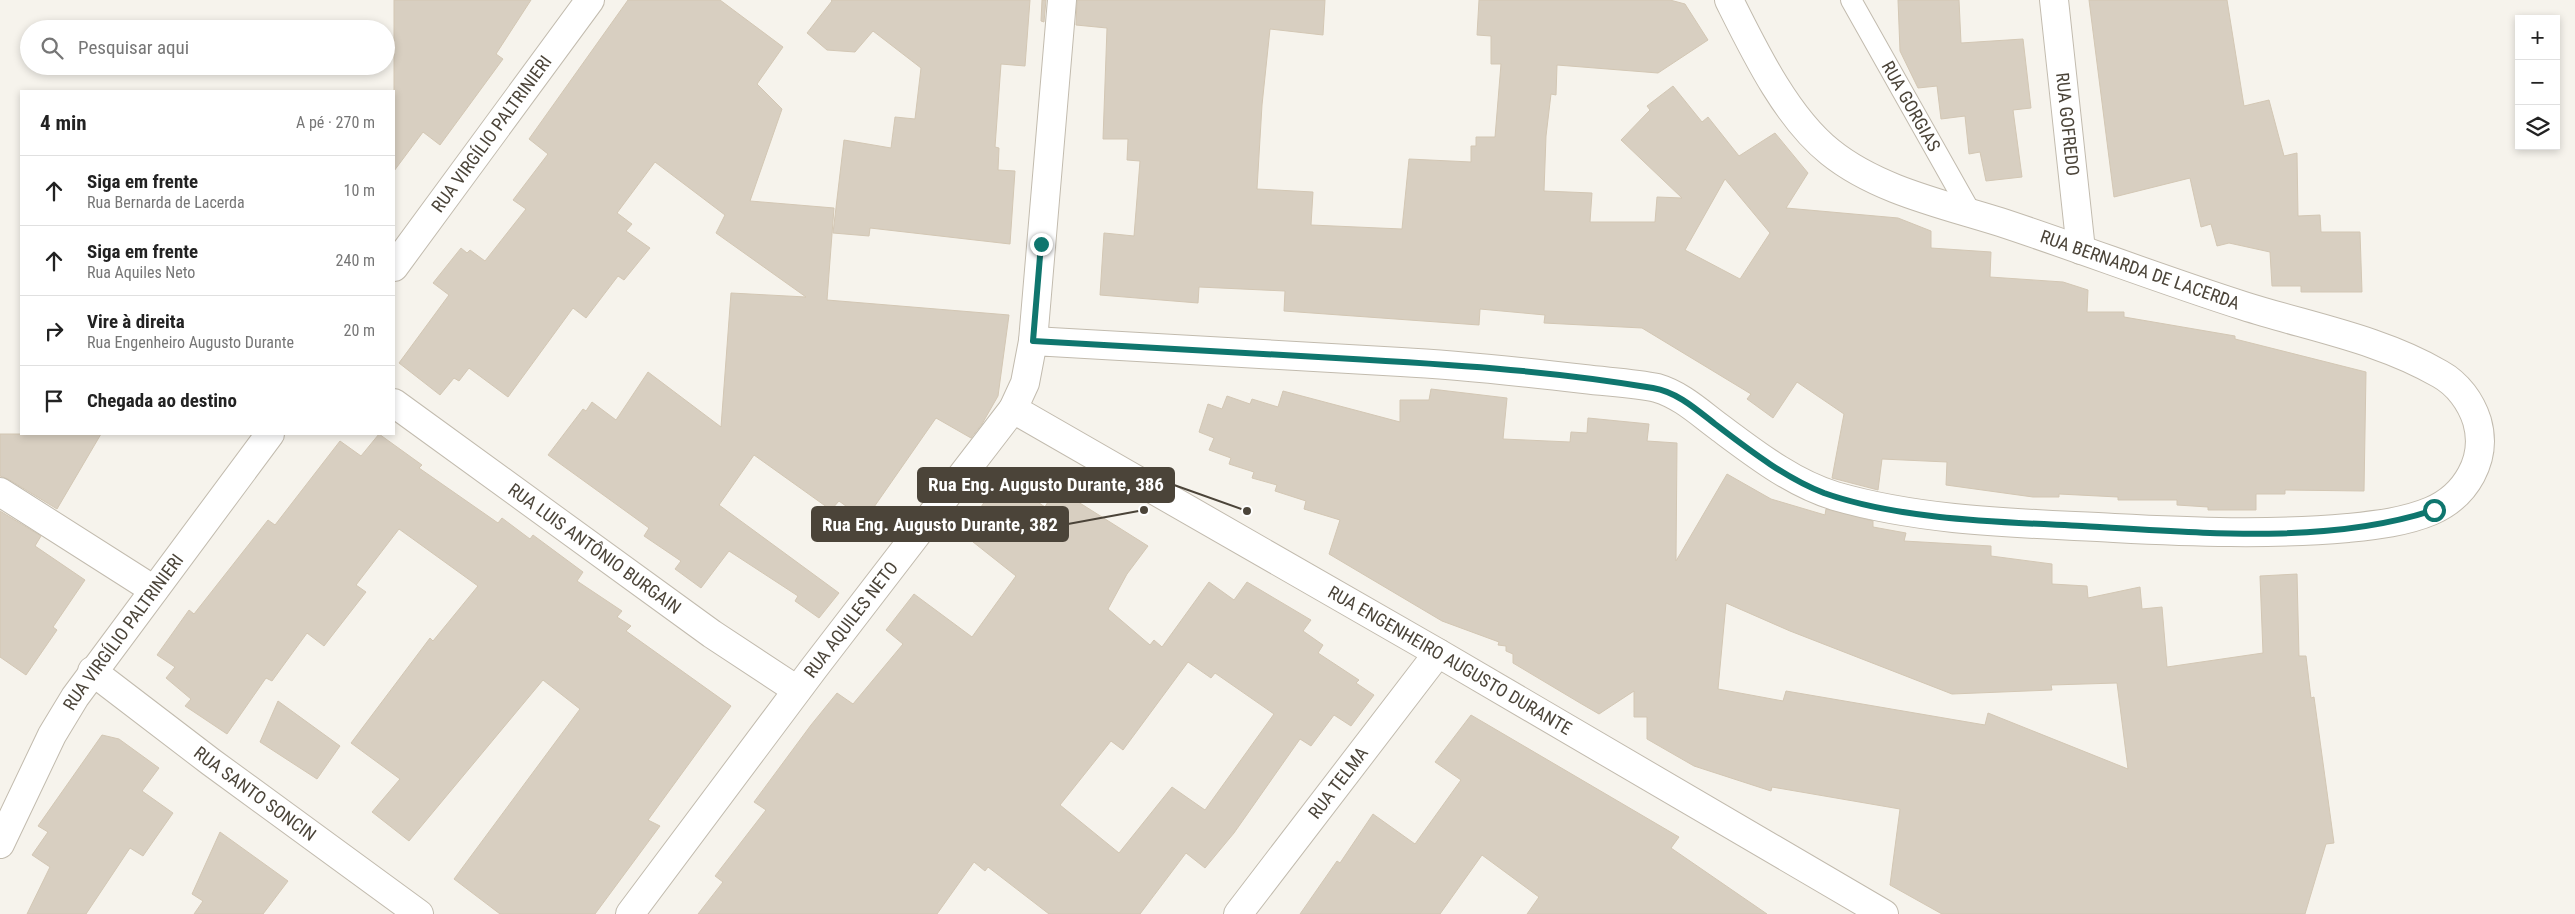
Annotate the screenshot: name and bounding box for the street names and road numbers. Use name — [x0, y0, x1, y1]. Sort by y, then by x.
street label: RUA VIRGÍLIO PALTRINIERI — [427, 51, 556, 216]
street label: RUA GORGIAS — [1878, 57, 1945, 155]
street label: RUA GOFREDO — [2052, 72, 2084, 177]
street label: RUA BERNARDA DE LACERDA — [2038, 225, 2243, 314]
street label: RUA LUIS ANTÔNIO BURGAIN — [505, 479, 685, 618]
street label: RUA VIRGÍLIO PALTRINIERI — [59, 550, 187, 714]
street label: RUA AQUILES NETO — [799, 557, 902, 682]
street label: RUA ENGENHEIRO AUGUSTO DURANTE — [1325, 581, 1576, 739]
street label: RUA SANTO SONCIN — [190, 742, 320, 845]
street label: RUA TELMA — [1304, 742, 1372, 823]

